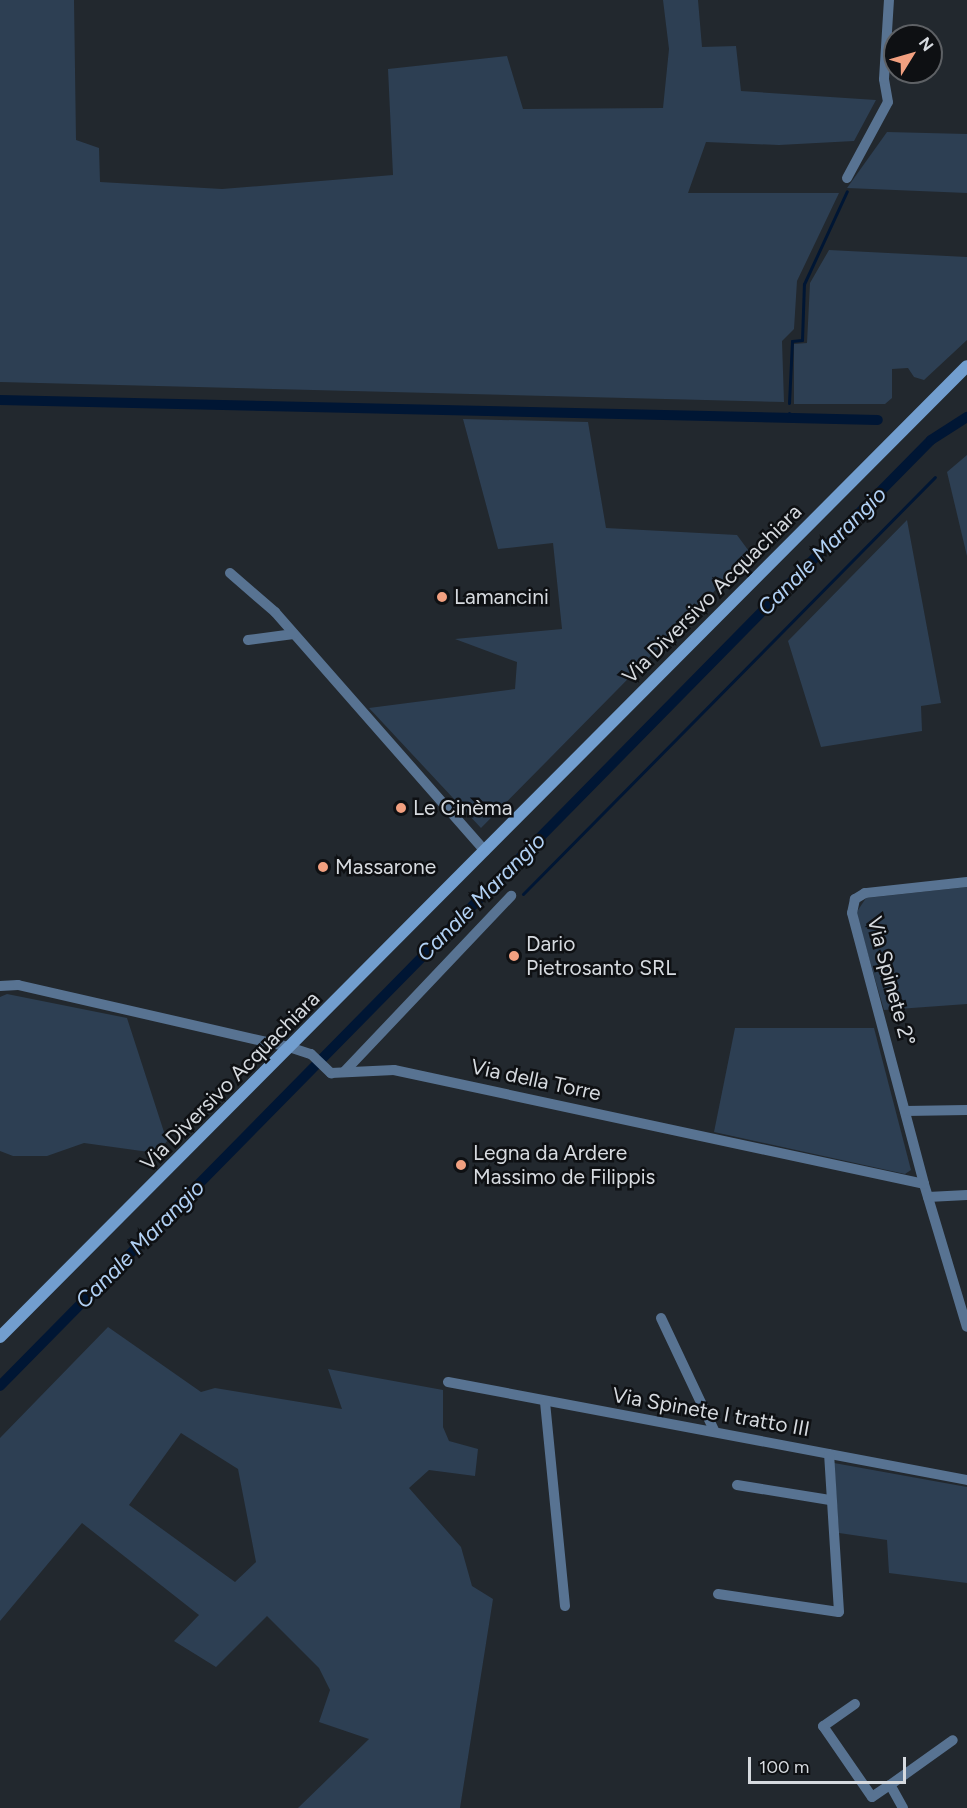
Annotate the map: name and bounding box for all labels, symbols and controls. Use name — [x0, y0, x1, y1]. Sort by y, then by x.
north arrow — [883, 24, 943, 84]
text: N — [915, 33, 937, 55]
water label: Canale Marangio — [752, 481, 892, 621]
street label: Via Diversivo Acquachiara — [617, 499, 807, 689]
place label: Lamancini — [454, 584, 549, 610]
marker: Lamancini — [435, 590, 449, 604]
place label: Le Cinèma — [413, 795, 512, 821]
marker: Le Cinèma — [394, 801, 408, 815]
water label: Canale Marangio — [411, 827, 551, 967]
place label: Massarone — [335, 854, 436, 880]
marker: Massarone — [316, 860, 330, 874]
street label: Via Spinete 2° — [862, 914, 920, 1048]
place label: Dario Pietrosanto SRL — [526, 931, 676, 981]
marker: Dario Pietrosanto SRL — [507, 949, 521, 963]
street label: Via Diversivo Acquachiara — [135, 986, 325, 1176]
street label: Via della Torre — [469, 1054, 603, 1106]
place label: Legna da Ardere Massimo de Filippis — [473, 1140, 655, 1190]
marker: Legna da Ardere Massimo de Filippis — [454, 1158, 468, 1172]
water label: Canale Marangio — [70, 1174, 210, 1314]
street label: Via Spinete I tratto III — [610, 1382, 812, 1442]
scale bar — [751, 1745, 908, 1783]
text: 100 m — [759, 1756, 809, 1778]

